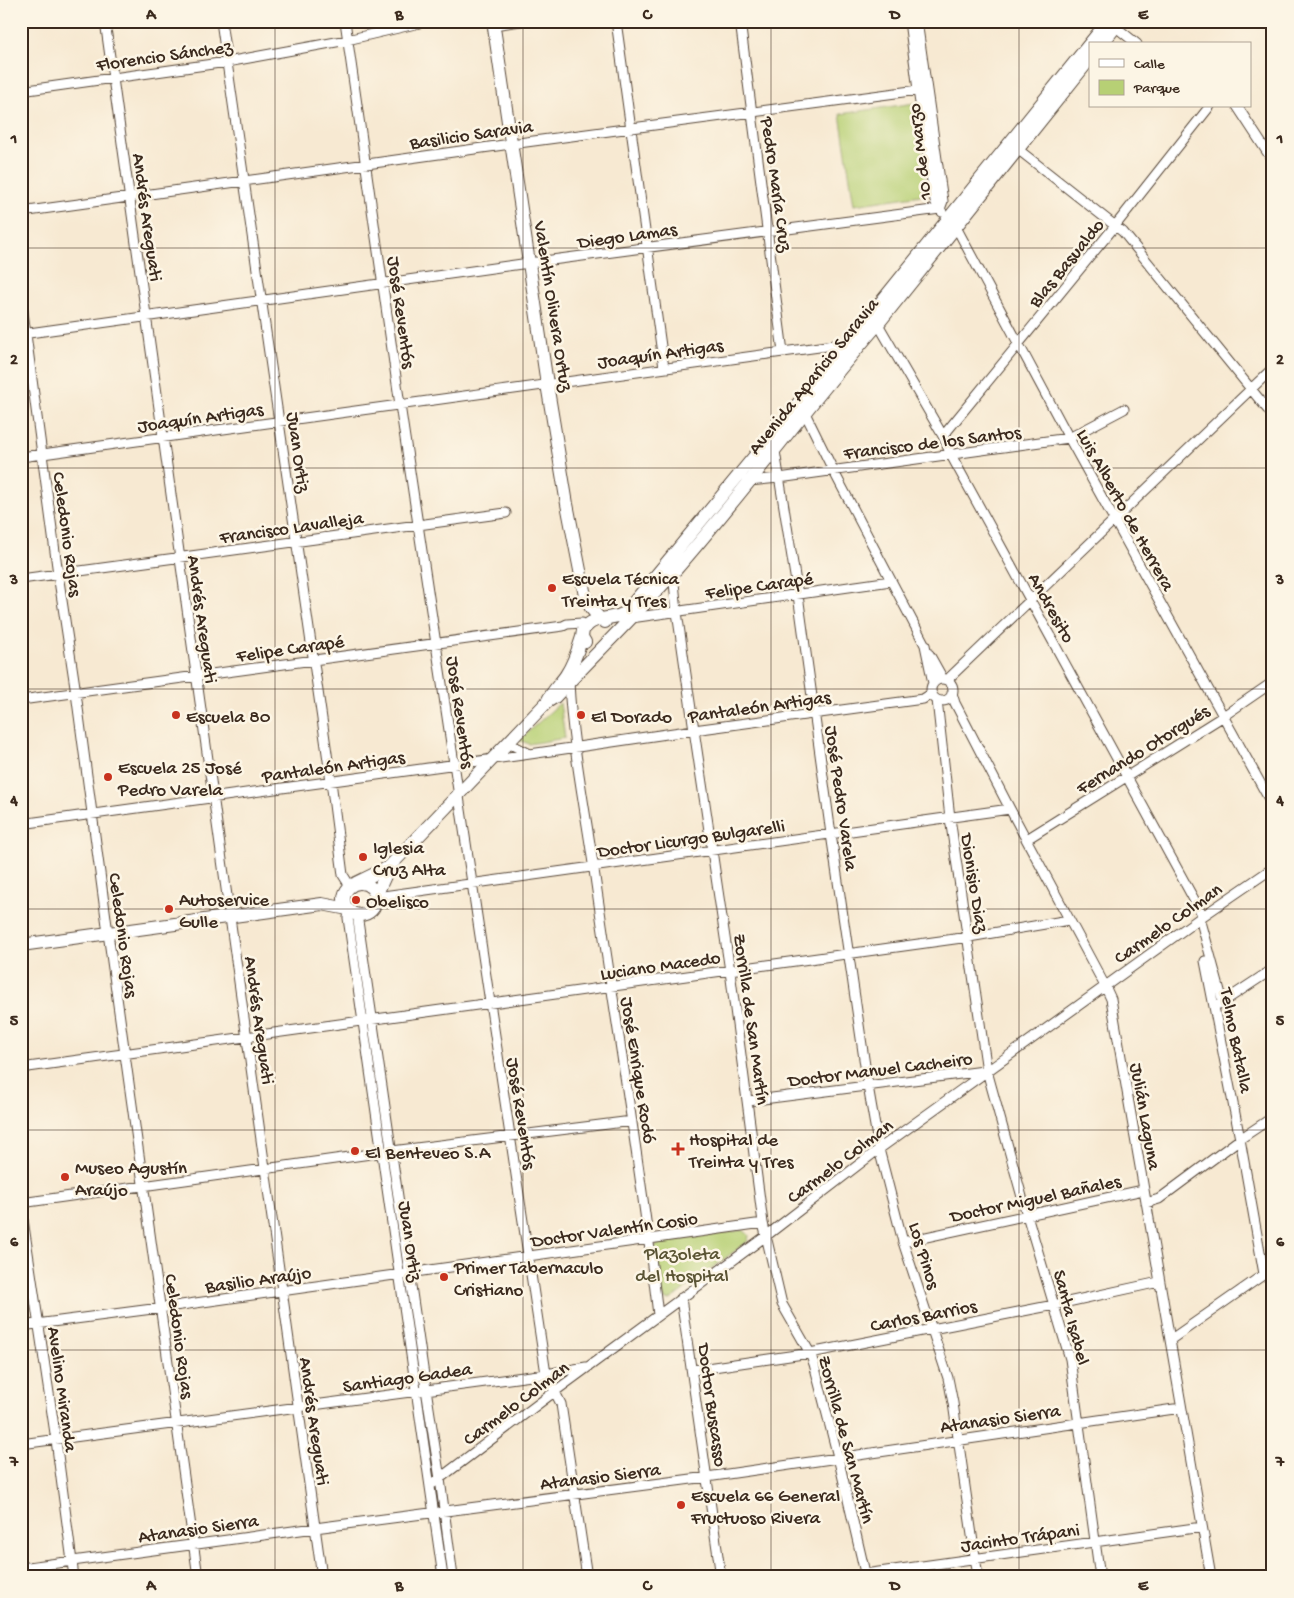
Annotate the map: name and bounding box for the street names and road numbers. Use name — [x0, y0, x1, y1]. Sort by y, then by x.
street label: Florencio Sánchez — [94, 36, 235, 79]
street label: 10 de Marzo — [904, 102, 939, 202]
street label: Pedro María Cruz — [754, 114, 796, 254]
street label: Basilicio Saravia — [407, 116, 536, 157]
street label: Andrés Areguati — [125, 152, 166, 283]
street label: Blas Basualdo — [1024, 215, 1111, 314]
street label: Valentín Olivera Ortuz — [527, 219, 576, 394]
street label: Diego Lamas — [574, 219, 680, 256]
street label: José Reventós — [380, 255, 419, 371]
street label: Avenida Aparicio Saravia — [744, 293, 886, 460]
street label: Joaquín Artigas — [596, 335, 726, 376]
street label: Joaquín Artigas — [136, 399, 266, 440]
street label: Juan Ortiz — [279, 411, 314, 495]
street label: Francisco de los Santos — [841, 422, 1023, 467]
street label: Luis Alberto de Herrera — [1070, 425, 1179, 597]
street label: Celedonio Rojas — [45, 471, 86, 599]
street label: Francisco Lavalleja — [217, 508, 366, 551]
street label: Andrés Areguati — [180, 554, 221, 685]
street label: Felipe Carapé — [703, 568, 815, 607]
street label: Andresito — [1021, 570, 1079, 648]
street label: Felipe Carapé — [234, 631, 346, 670]
street label: José Reventós — [439, 655, 478, 771]
street label: Pantaleón Artigas — [686, 687, 833, 730]
street label: Fernando Otorgués — [1072, 700, 1216, 802]
street label: José Pedro Varela — [818, 725, 861, 874]
street label: Pantaleón Artigas — [260, 747, 407, 790]
street label: Doctor Licurgo Bulgarelli — [594, 816, 787, 865]
street label: Dionisio Diaz — [953, 830, 992, 936]
street label: Celedonio Rojas — [101, 872, 142, 1000]
street label: Carmelo Colman — [1110, 879, 1228, 971]
street label: Zorrilla de San Martín — [726, 932, 773, 1107]
street label: Luciano Macedo — [599, 948, 722, 987]
street label: Andrés Areguati — [237, 955, 278, 1086]
street label: Telmo Batalla — [1213, 985, 1256, 1097]
street label: José Enrique Rodó — [614, 995, 660, 1146]
street label: Doctor Manuel Cacheiro — [785, 1049, 974, 1094]
street label: José Reventós — [499, 1056, 540, 1172]
street label: Julián Laguna — [1123, 1061, 1165, 1173]
street label: Carmelo Colman — [784, 1115, 899, 1210]
street label: Doctor Miguel Bañales — [946, 1171, 1124, 1230]
street label: Juan Ortiz — [391, 1200, 426, 1284]
street label: Doctor Valentín Cosio — [528, 1208, 700, 1255]
street label: Los Pinos — [902, 1220, 944, 1293]
street label: Basilio Araújo — [203, 1263, 313, 1300]
street label: Santa Isabel — [1046, 1268, 1093, 1368]
street label: Celedonio Rojas — [157, 1273, 198, 1401]
street label: Carlos Barrios — [869, 1296, 980, 1339]
street label: Avelino Miranda — [40, 1325, 81, 1455]
street label: Doctor Buscasso — [690, 1340, 731, 1469]
street label: Zorrilla de San Martín — [811, 1353, 878, 1526]
street label: Andrés Areguati — [292, 1356, 333, 1487]
street label: Carmelo Colman — [460, 1357, 575, 1452]
street label: Santiago Gadea — [342, 1359, 475, 1400]
street label: Atanasio Sierra — [939, 1400, 1064, 1440]
street label: Atanasio Sierra — [539, 1459, 663, 1497]
street label: Atanasio Sierra — [137, 1510, 262, 1550]
street label: Jacinto Trápani — [959, 1520, 1081, 1559]

